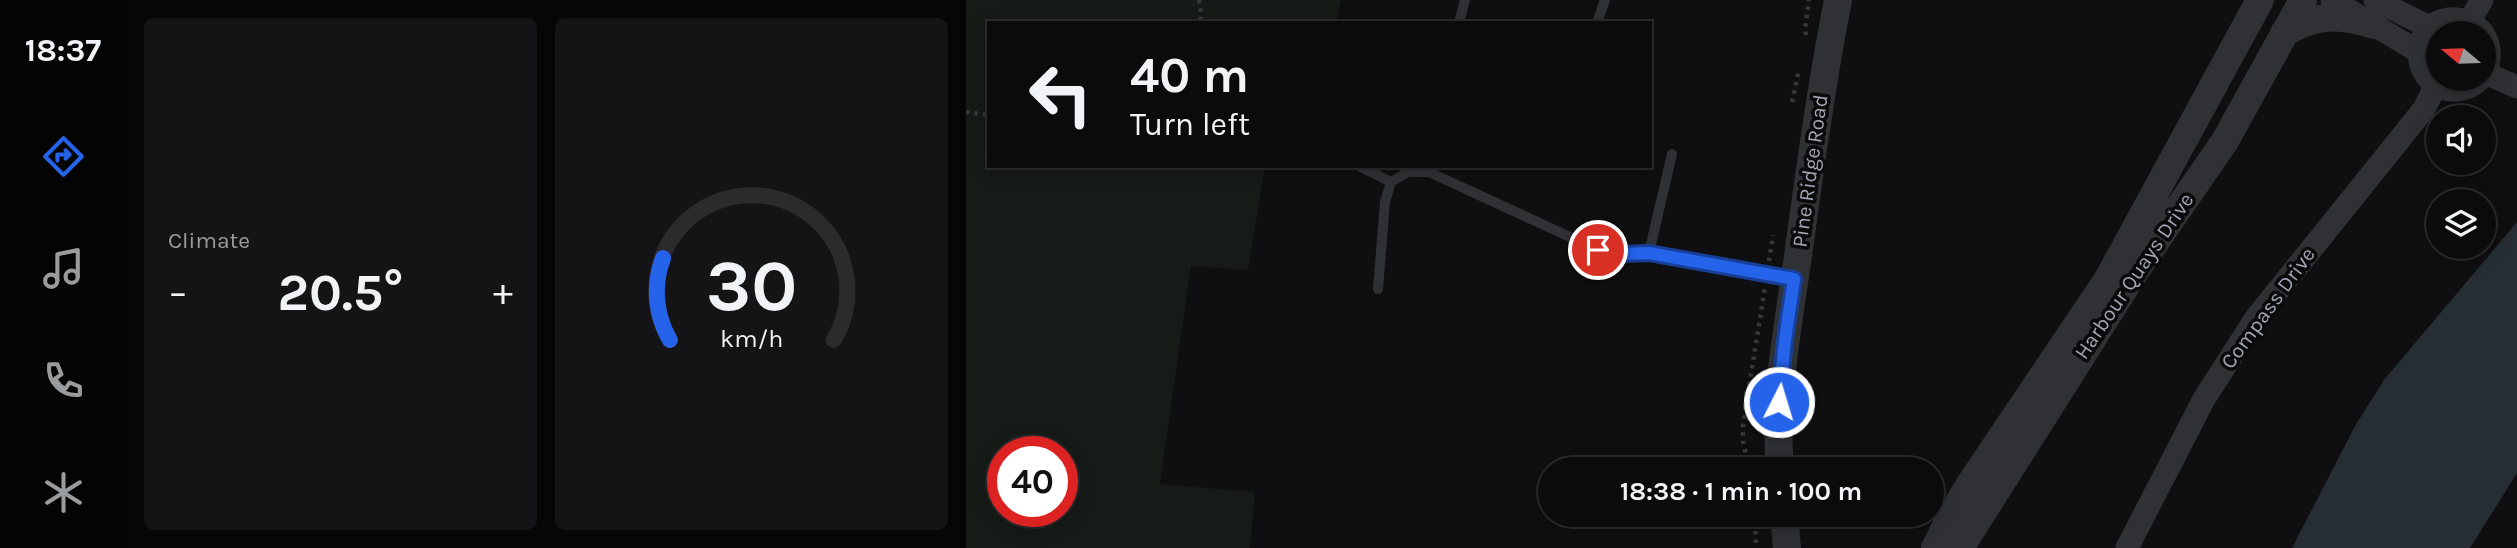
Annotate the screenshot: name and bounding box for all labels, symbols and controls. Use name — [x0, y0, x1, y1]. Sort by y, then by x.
north arrow — [2426, 21, 2496, 91]
map controls — [2426, 21, 2496, 259]
text: 18:37 — [25, 32, 101, 69]
text: 40 m — [1130, 47, 1249, 104]
icon: left — [1015, 49, 1106, 140]
street label: Pine Ridge Road — [1787, 93, 1833, 249]
button: sound — [2426, 105, 2496, 175]
text: Turn left — [1130, 106, 1250, 143]
icon: directions — [39, 132, 88, 181]
street label: Harbour Quays Drive — [2069, 188, 2199, 364]
button: layers — [2426, 189, 2496, 259]
pin — [1568, 220, 1628, 280]
text: Climate — [168, 227, 250, 254]
icon: arrive — [1579, 231, 1617, 269]
text: 30 — [706, 243, 797, 328]
street label: Compass Drive — [2216, 243, 2320, 373]
icon: music — [39, 244, 88, 293]
text: 20.5° — [278, 262, 404, 323]
text: − — [168, 270, 188, 315]
text: + — [493, 270, 513, 315]
text: km/h — [720, 324, 783, 353]
icon: phone — [39, 356, 88, 405]
position arrow — [1742, 365, 1816, 439]
speed limit sign: 40 — [987, 436, 1078, 527]
icon: climate — [39, 468, 88, 517]
text: 18:38 · 1 min · 100 m — [1620, 476, 1862, 507]

